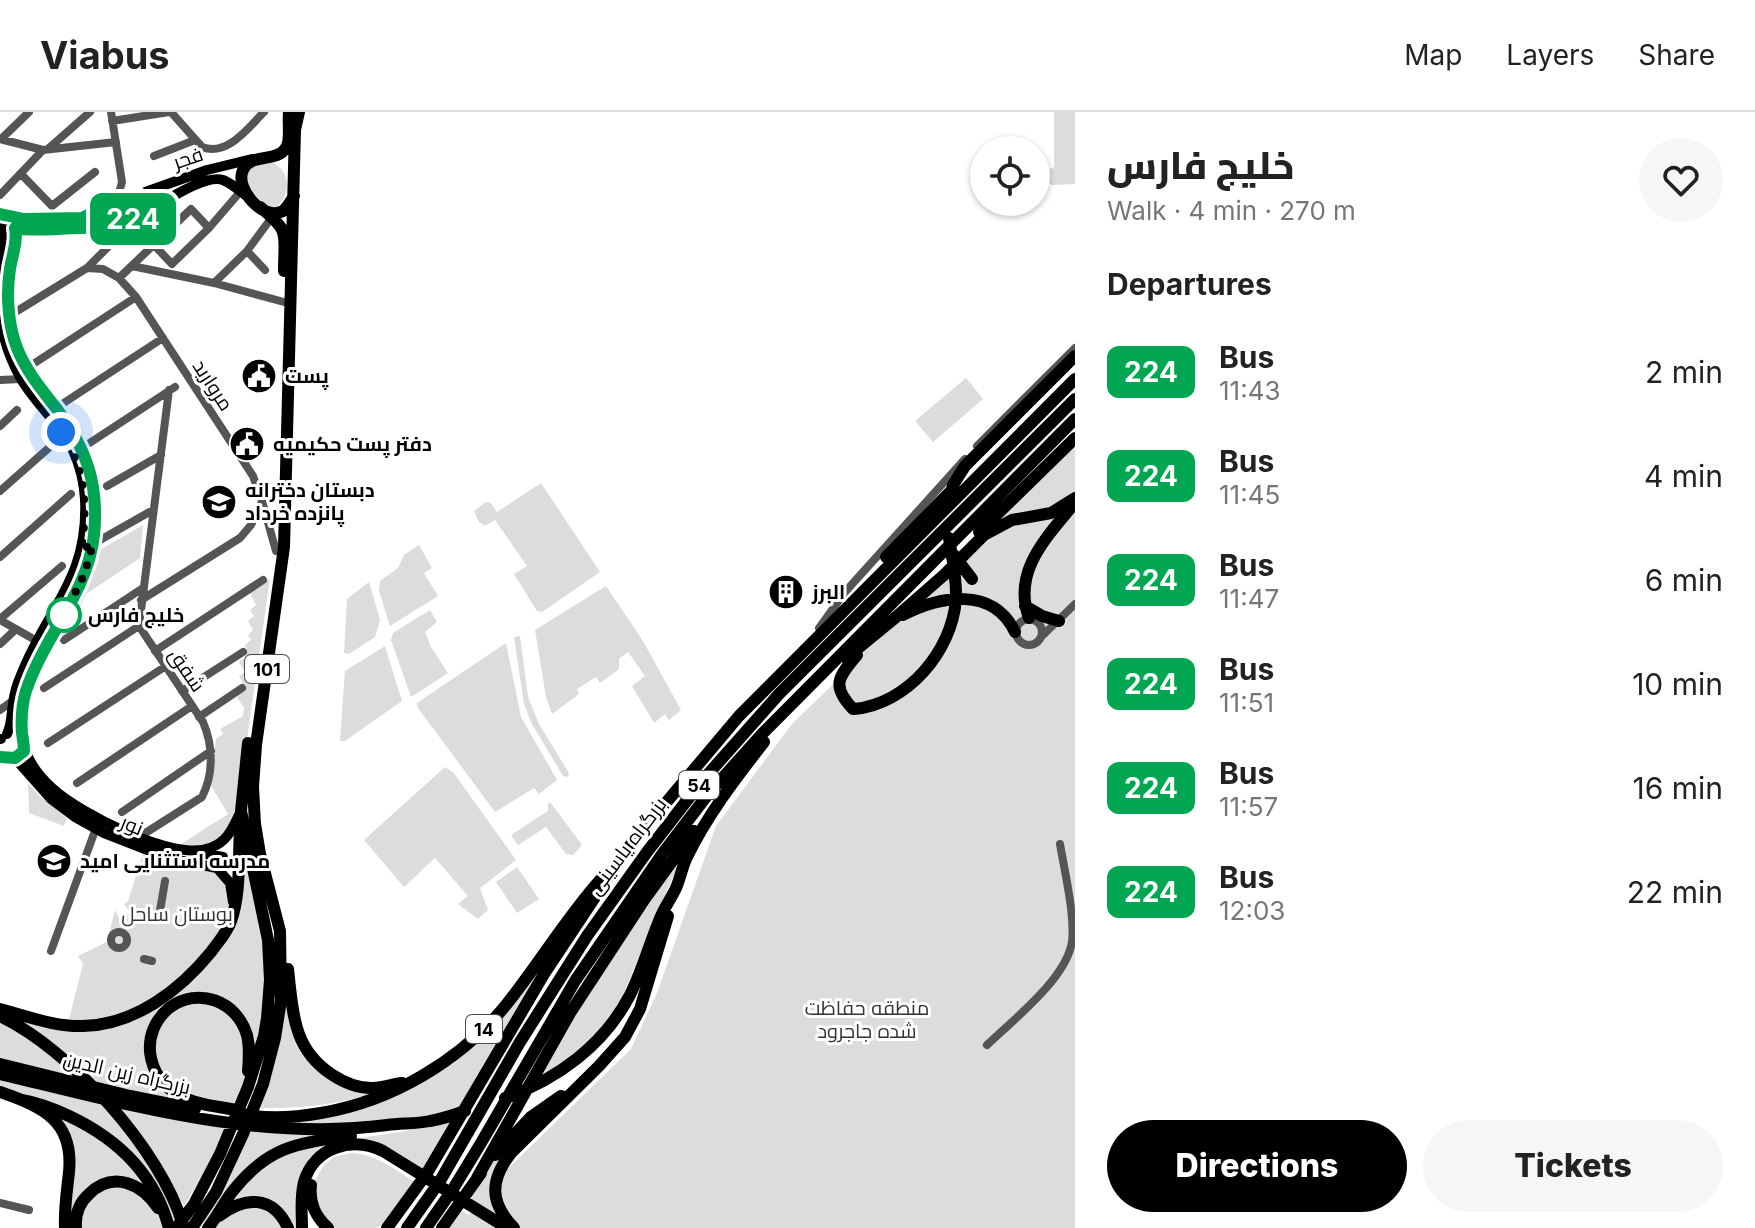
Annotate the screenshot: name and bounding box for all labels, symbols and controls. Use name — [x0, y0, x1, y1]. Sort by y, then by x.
text: Viabus — [40, 32, 170, 78]
text: Map — [1404, 38, 1462, 72]
text: Layers — [1506, 38, 1594, 72]
text: Share — [1638, 38, 1715, 72]
map controls — [970, 136, 1050, 216]
button: locate — [970, 136, 1050, 216]
button: heart — [1639, 138, 1723, 222]
street label: فجر — [169, 142, 206, 175]
text: خلیج فارس — [1107, 142, 1295, 188]
line badge: 224 — [87, 193, 179, 245]
text: Walk · 4 min · 270 m — [1107, 195, 1356, 226]
text: 224 — [106, 202, 160, 236]
text: Departures — [1107, 266, 1272, 302]
text: Bus — [1219, 339, 1274, 375]
text: 2 min — [1645, 354, 1723, 390]
street label: مروارید — [188, 355, 238, 415]
text: 224 — [1124, 355, 1178, 389]
public building icon: پست — [240, 357, 278, 395]
place label: پست — [285, 364, 329, 390]
text: 11:43 — [1219, 375, 1281, 406]
your location — [41, 412, 81, 452]
public building icon: دفتر پست حکیمیه — [228, 425, 266, 463]
place label: دفتر پست حکیمیه — [273, 432, 432, 458]
text: Bus — [1219, 443, 1274, 479]
text: 4 min — [1644, 458, 1723, 494]
text: 224 — [1124, 459, 1178, 493]
place label: دبستان دخترانه پانزده خرداد — [245, 478, 375, 527]
text: 11:45 — [1219, 479, 1280, 510]
school or university icon: دبستان دخترانه پانزده خرداد — [200, 483, 238, 521]
text: Bus — [1219, 547, 1274, 583]
text: 6 min — [1645, 562, 1723, 598]
text: 224 — [1124, 563, 1178, 597]
building icon: البرز — [767, 573, 805, 611]
place label: البرز — [811, 580, 845, 604]
text: 11:47 — [1219, 583, 1279, 614]
marker: خلیج فارس — [47, 598, 81, 632]
place label: خلیج فارس — [88, 603, 184, 629]
street label: شفق — [163, 644, 210, 697]
text: Bus — [1219, 651, 1274, 687]
road number: 101 — [245, 655, 289, 683]
text: 10 min — [1632, 666, 1723, 702]
text: 224 — [1124, 667, 1178, 701]
text: 11:51 — [1219, 687, 1274, 718]
text: Bus — [1219, 755, 1274, 791]
text: 16 min — [1632, 770, 1723, 806]
road number: 54 — [679, 771, 719, 799]
text: 224 — [1124, 771, 1178, 805]
text: 11:57 — [1219, 791, 1278, 822]
street label: بزرگراه یاسینی — [583, 792, 672, 900]
street label: نور — [116, 809, 147, 840]
school or university icon: مدرسه استثنایی امید — [35, 842, 73, 880]
place label: مدرسه استثنایی امید — [80, 849, 270, 873]
text: Bus — [1219, 859, 1274, 895]
text: 22 min — [1627, 874, 1723, 910]
text: 224 — [1124, 875, 1178, 909]
text: 12:03 — [1219, 895, 1285, 926]
park label: بوستان ساحل — [121, 902, 233, 927]
park label: منطقه حفاظت شده جاجرود — [805, 996, 929, 1043]
road number: 14 — [466, 1015, 502, 1043]
street label: بزرگراه زین الدین — [61, 1047, 193, 1100]
button: Directions — [1107, 1120, 1407, 1212]
button: Tickets — [1423, 1120, 1723, 1212]

